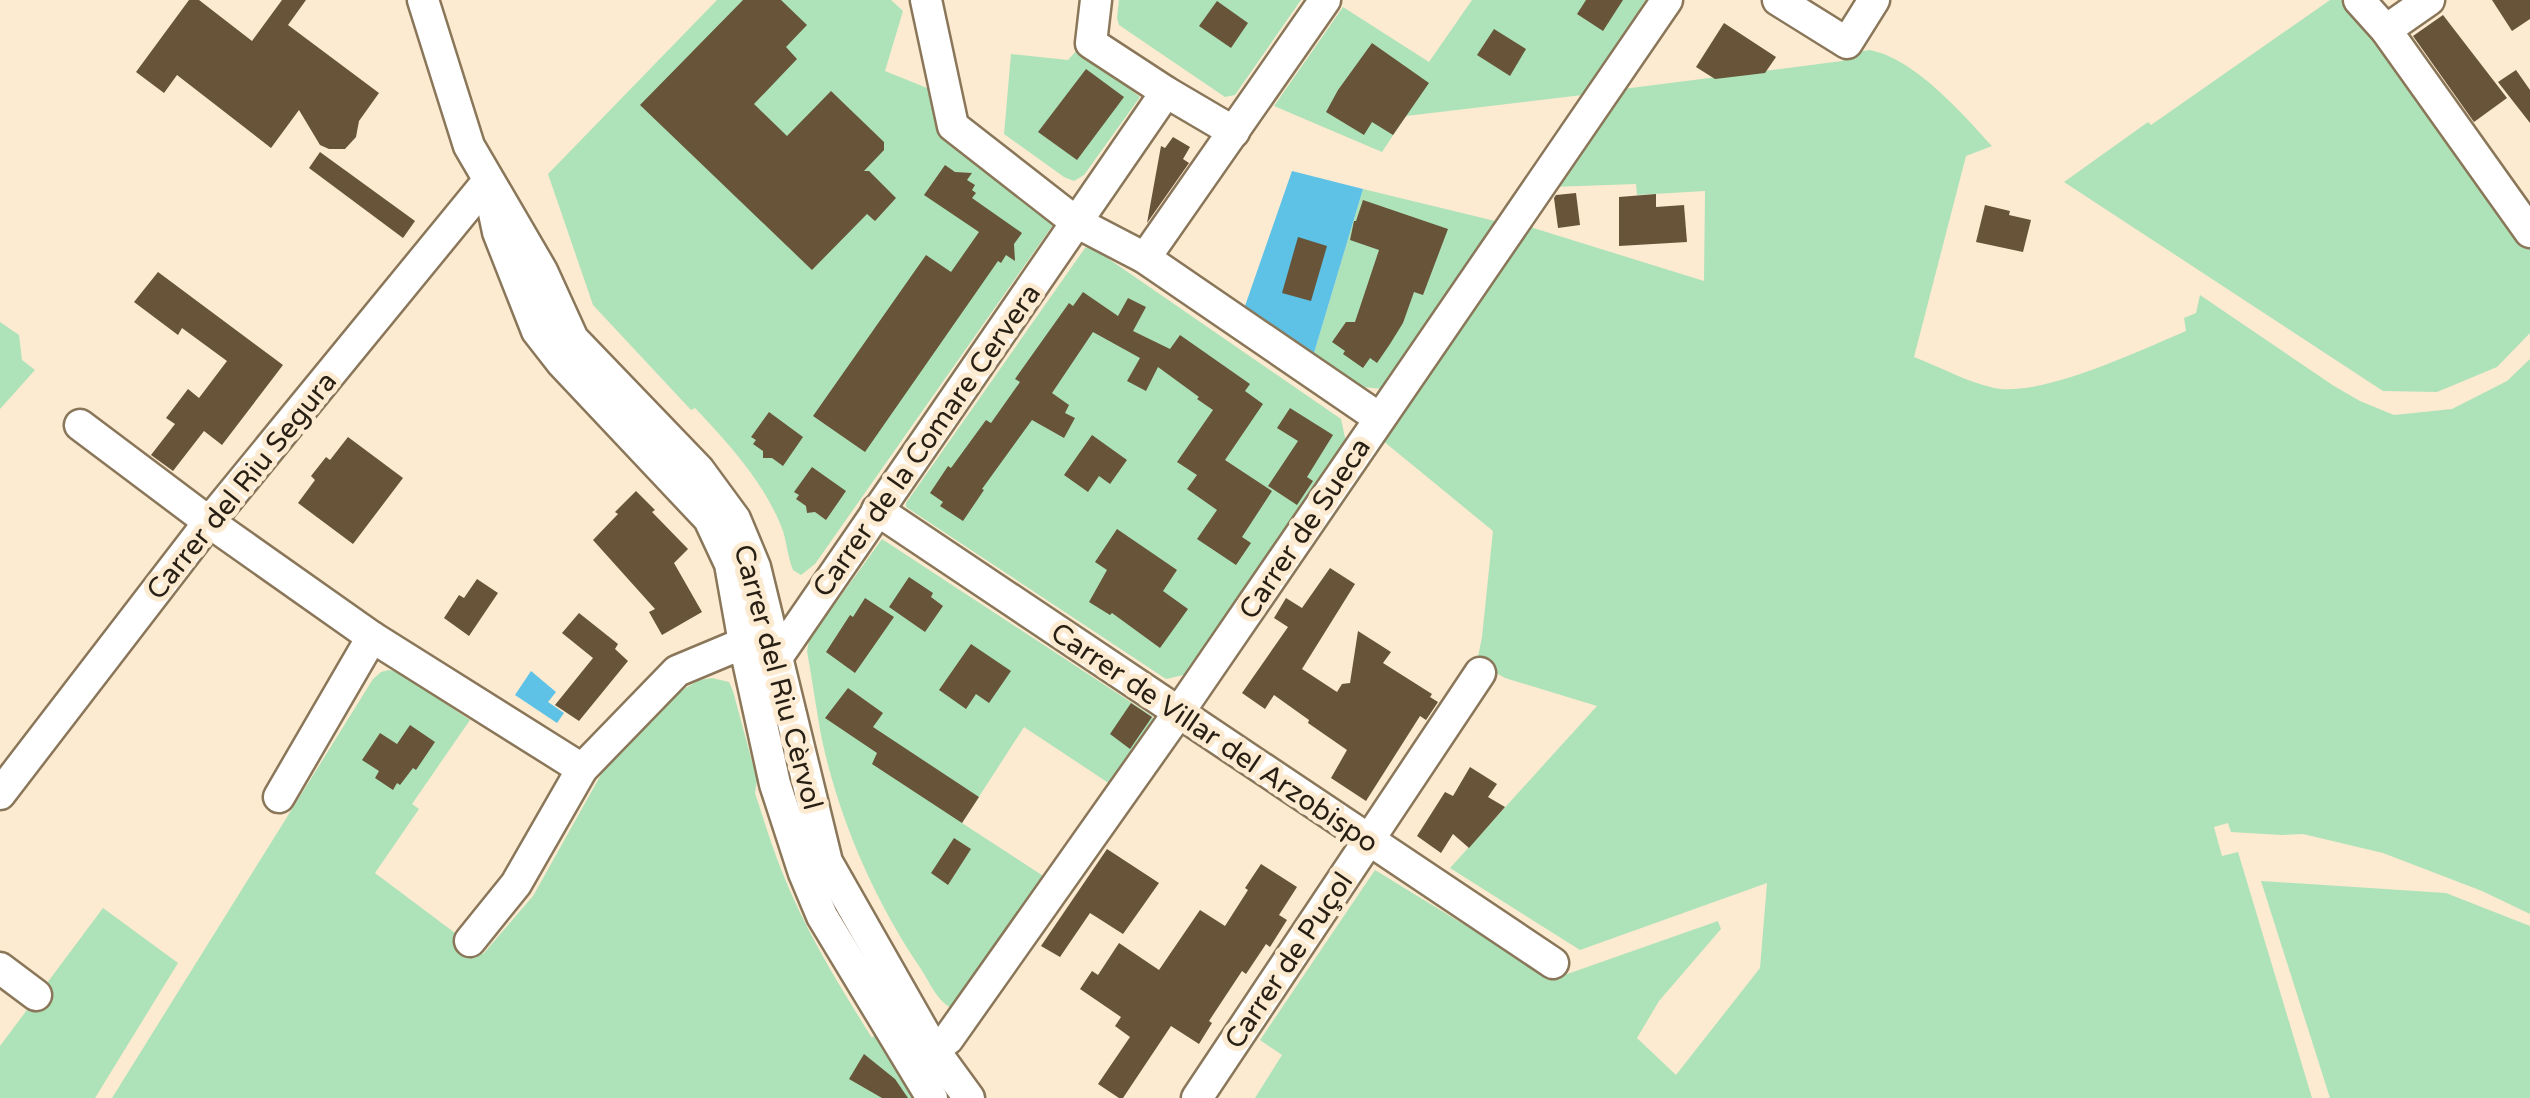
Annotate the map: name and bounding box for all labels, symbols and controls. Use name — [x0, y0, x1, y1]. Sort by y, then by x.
street label: Carrer de la Comare Cervera — [806, 278, 1048, 604]
street label: Carrer del Riu Segura — [139, 365, 344, 606]
street label: Carrer de Sueca — [1232, 431, 1378, 626]
street label: Carrer del Riu Cèrvol — [726, 541, 830, 814]
street label: Carrer de Villar del Arzobispo — [1044, 615, 1385, 860]
street label: Carrer de Puçol — [1217, 866, 1360, 1055]

